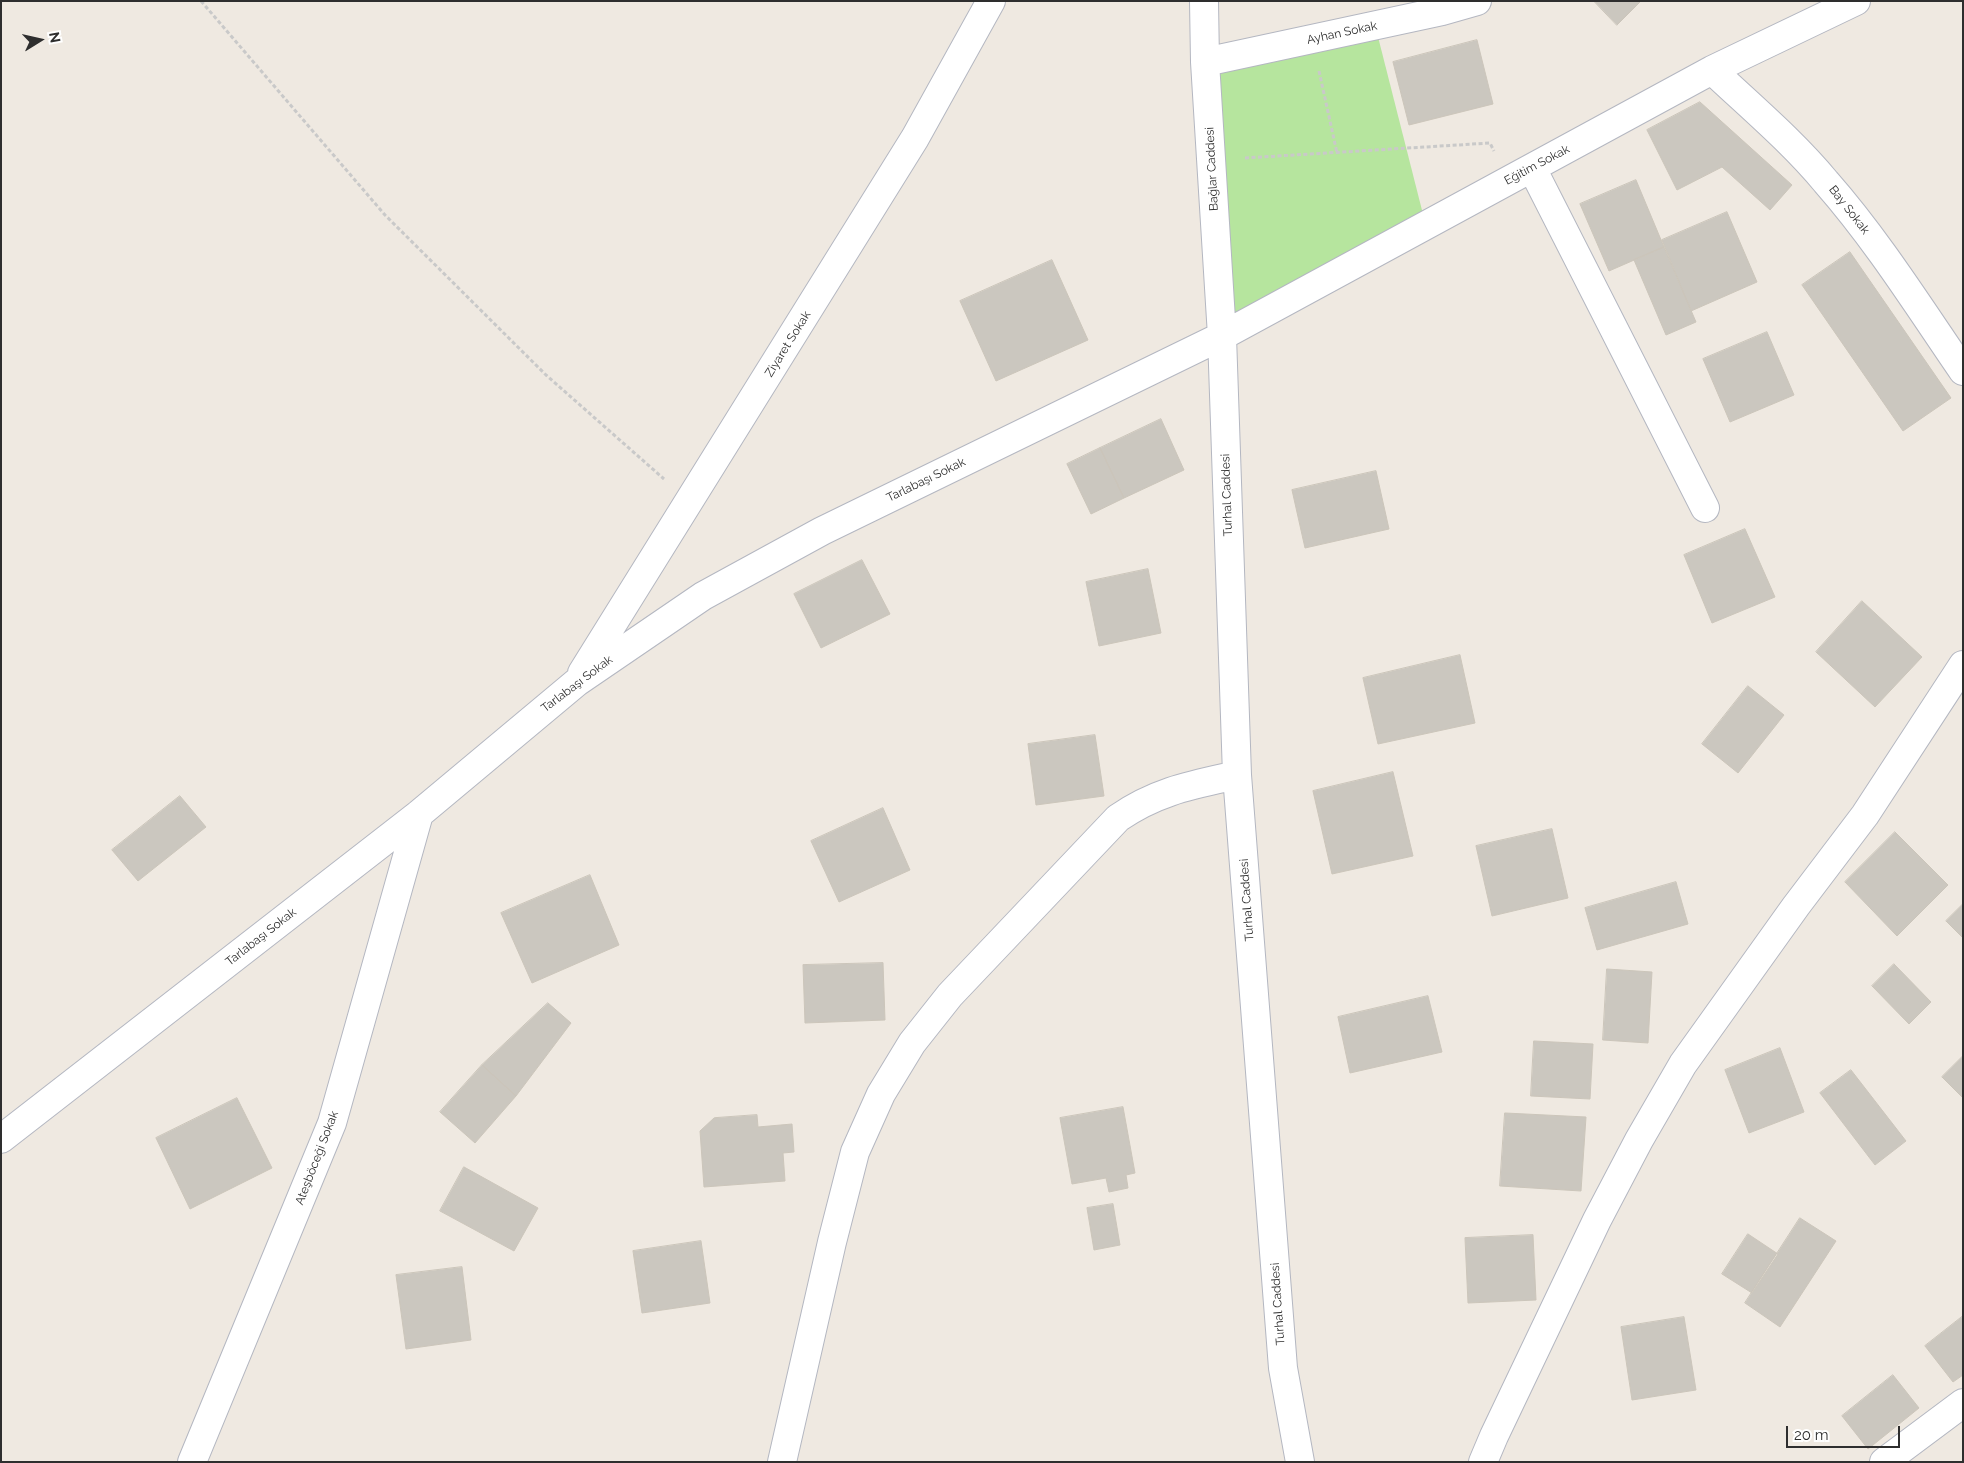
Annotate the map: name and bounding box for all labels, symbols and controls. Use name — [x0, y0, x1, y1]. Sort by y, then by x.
north arrow — [15, 15, 65, 65]
street label: Ayhan Sokak — [1306, 19, 1378, 47]
text: N — [46, 31, 64, 44]
street label: Bağlar Caddesi — [1203, 127, 1221, 211]
street label: Eğitim Sokak — [1502, 142, 1572, 188]
street label: Bay Sokak — [1826, 183, 1872, 237]
street label: Ziyaret Sokak — [762, 308, 814, 380]
street label: Turhal Caddesi — [1218, 453, 1236, 537]
street label: Tarlabaşı Sokak — [884, 455, 968, 505]
street label: Tarlabaşı Sokak — [538, 652, 616, 716]
street label: Turhal Caddesi — [1237, 858, 1257, 942]
street label: Tarlabaşı Sokak — [223, 905, 299, 969]
street label: Ateşböceği Sokak — [292, 1109, 342, 1207]
street label: Turhal Caddesi — [1268, 1262, 1288, 1346]
scale bar — [1789, 1416, 1903, 1448]
text: 20 m — [1794, 1426, 1829, 1444]

